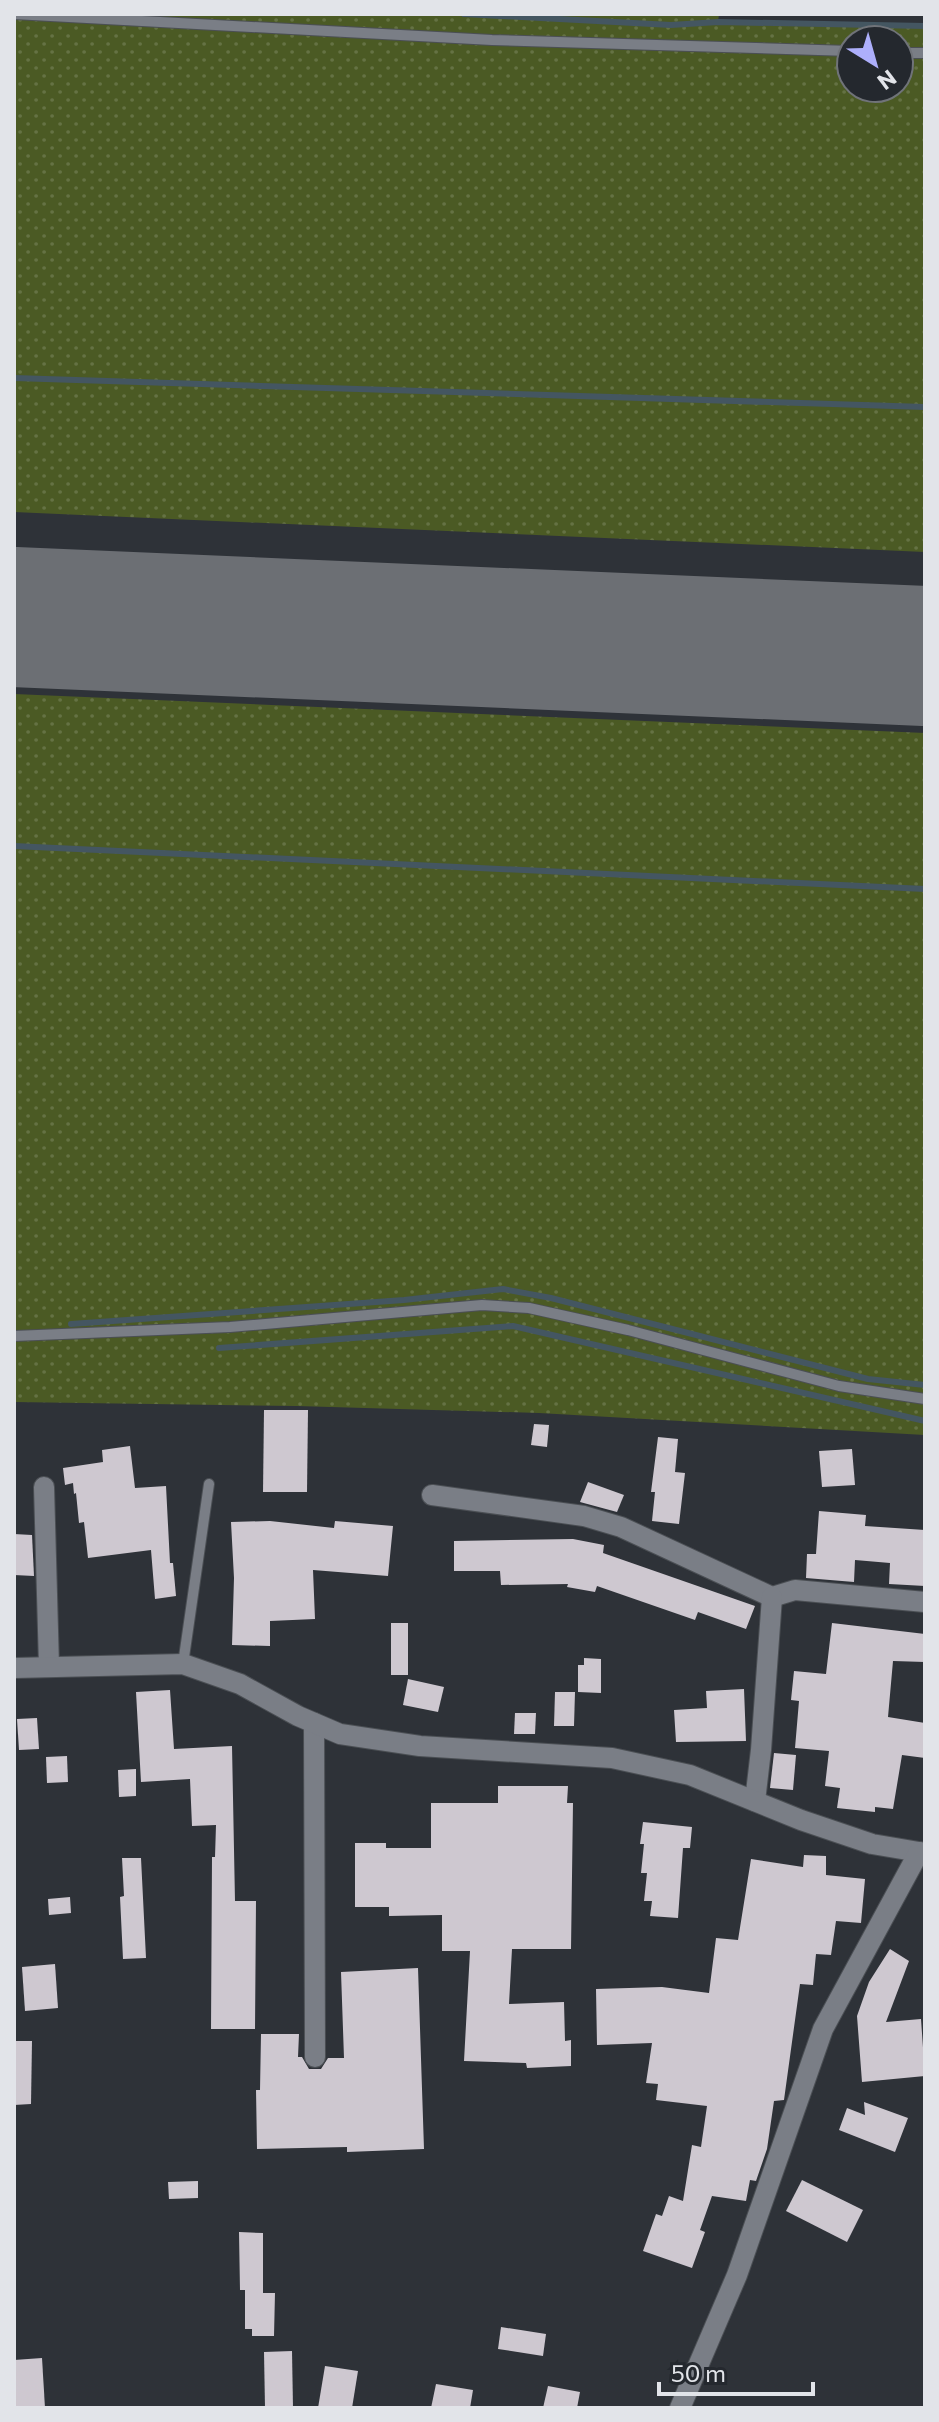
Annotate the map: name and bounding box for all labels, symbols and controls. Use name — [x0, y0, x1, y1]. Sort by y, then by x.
north arrow — [835, 24, 915, 104]
text: N — [873, 65, 902, 96]
scale bar — [659, 2346, 813, 2396]
text: 50 m — [671, 2358, 726, 2387]

